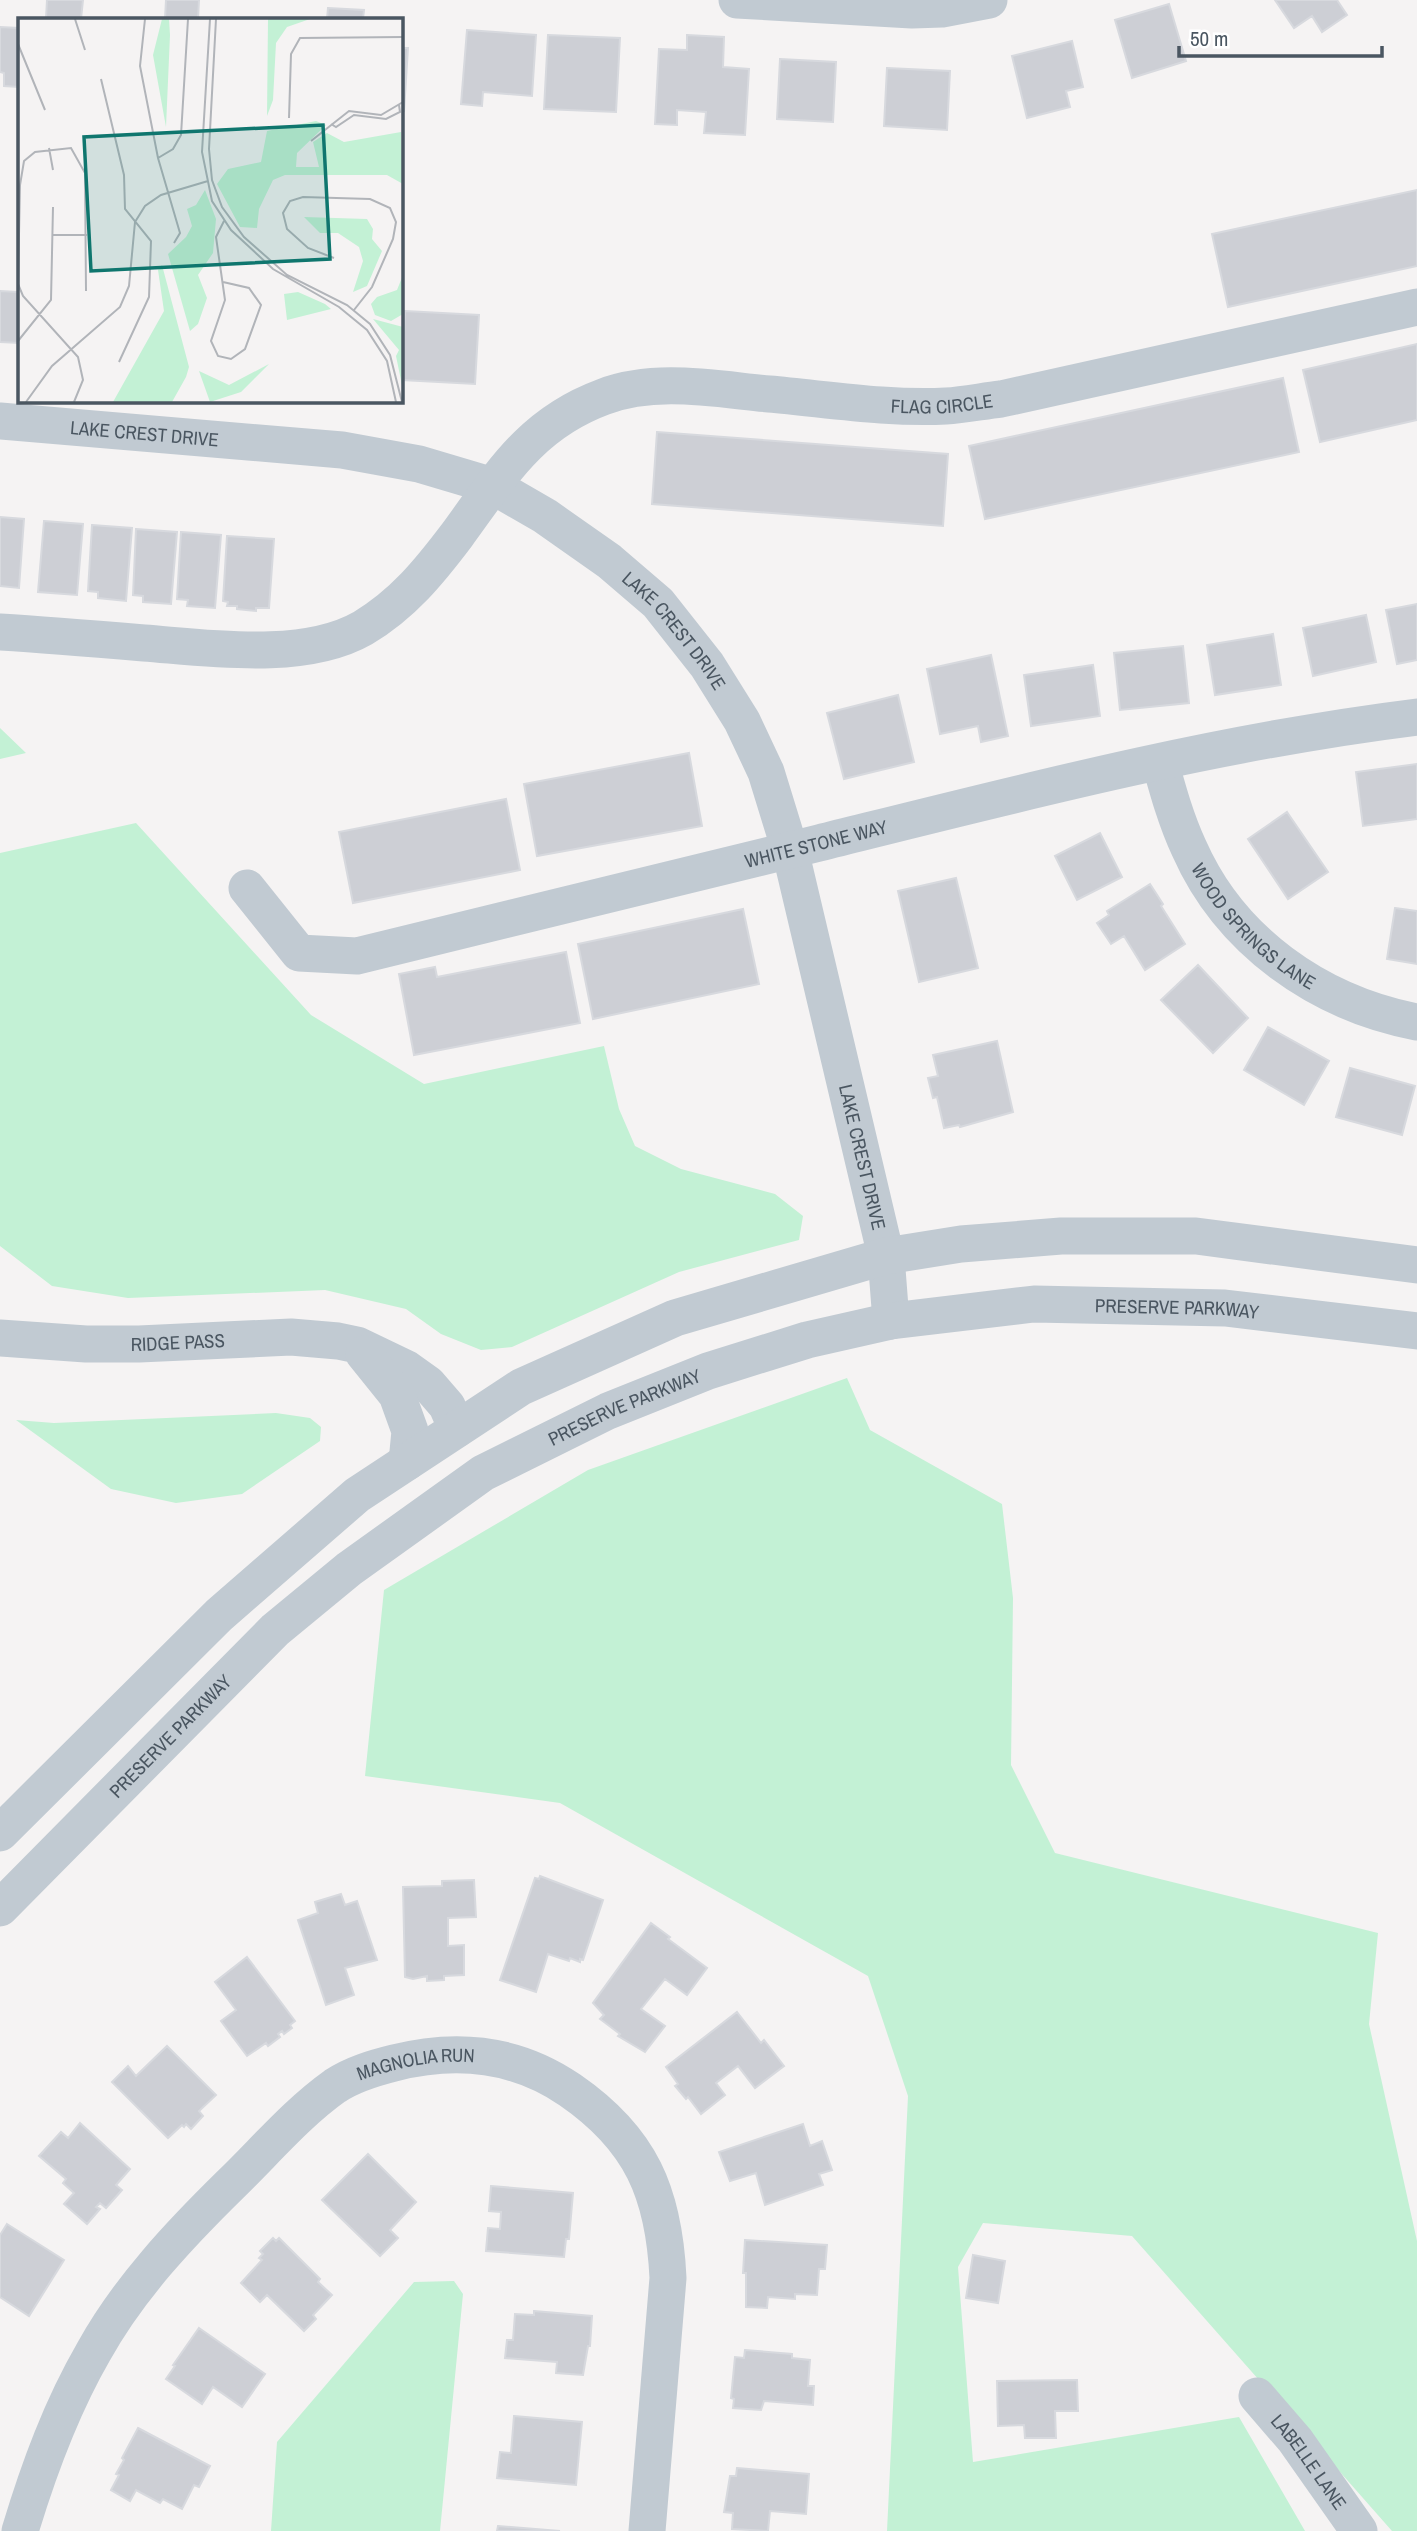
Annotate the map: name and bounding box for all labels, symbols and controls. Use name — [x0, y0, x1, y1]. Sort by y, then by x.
scale bar — [1179, 14, 1382, 58]
inset map — [18, 18, 402, 402]
text: 50 m — [1190, 24, 1228, 53]
street label: FLAG CIRCLE — [890, 387, 995, 420]
street label: LAKE CREST DRIVE — [69, 414, 220, 452]
street label: LAKE CREST DRIVE — [617, 565, 732, 695]
street label: WHITE STONE WAY — [742, 813, 891, 874]
street label: WOOD SPRINGS LANE — [1185, 858, 1321, 995]
street label: LAKE CREST DRIVE — [833, 1082, 892, 1232]
street label: PRESERVE PARKWAY — [1095, 1292, 1261, 1325]
street label: RIDGE PASS — [131, 1327, 225, 1357]
street label: PRESERVE PARKWAY — [544, 1362, 705, 1452]
street label: PRESERVE PARKWAY — [103, 1668, 238, 1803]
street label: MAGNOLIA RUN — [353, 2042, 475, 2086]
street label: LABELLE LANE — [1265, 2408, 1353, 2515]

